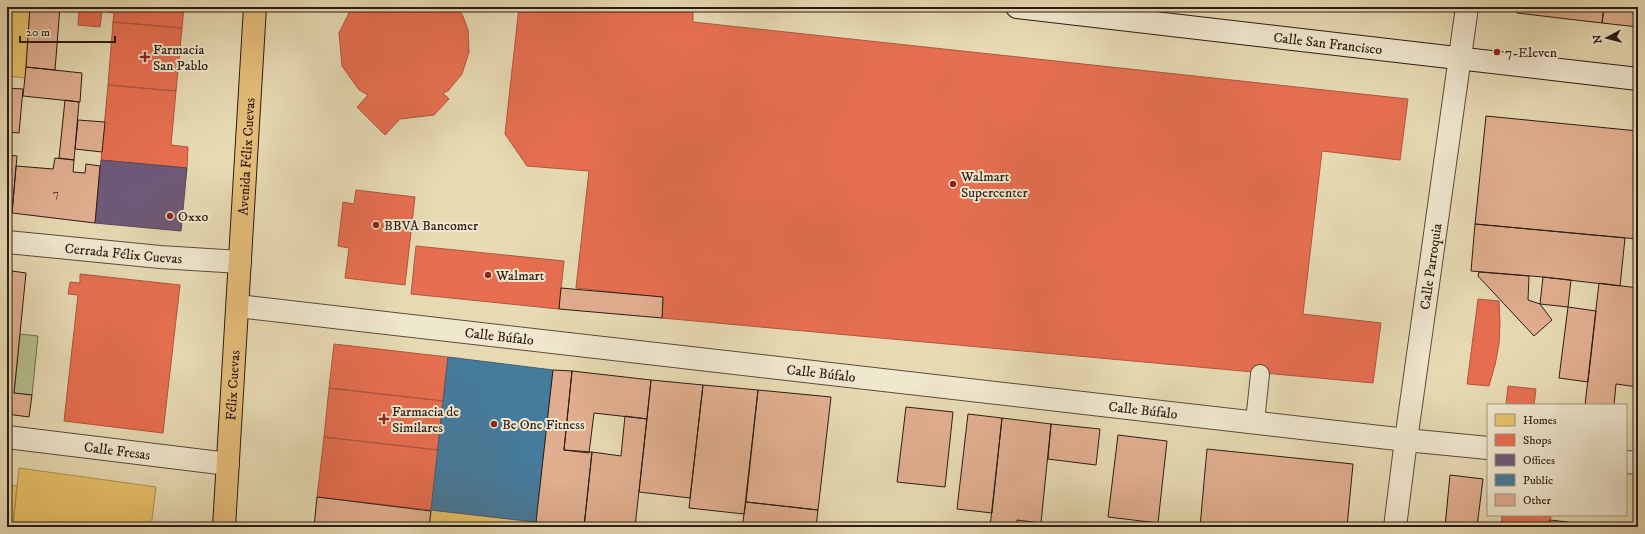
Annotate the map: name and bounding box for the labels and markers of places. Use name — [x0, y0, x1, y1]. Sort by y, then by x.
place label: Farmacia San Pablo — [153, 41, 208, 75]
place label: 7-Eleven — [1505, 44, 1558, 62]
marker: 7-Eleven — [1492, 47, 1502, 57]
marker: Farmacia San Pablo — [140, 52, 150, 62]
place label: Walmart Supercenter — [960, 168, 1028, 202]
marker: Walmart Supercenter — [948, 179, 958, 189]
place label: Oxxo — [178, 208, 209, 226]
marker: Oxxo — [165, 211, 175, 221]
place label: BBVA Bancomer — [384, 217, 479, 235]
marker: BBVA Bancomer — [371, 220, 381, 230]
place label: Walmart — [495, 267, 545, 285]
marker: Walmart — [483, 270, 493, 280]
place label: Farmacia de Similares — [392, 403, 459, 437]
marker: Farmacia de Similares — [379, 414, 389, 424]
place label: Be One Fitness — [502, 416, 585, 434]
marker: Be One Fitness — [489, 419, 499, 429]

